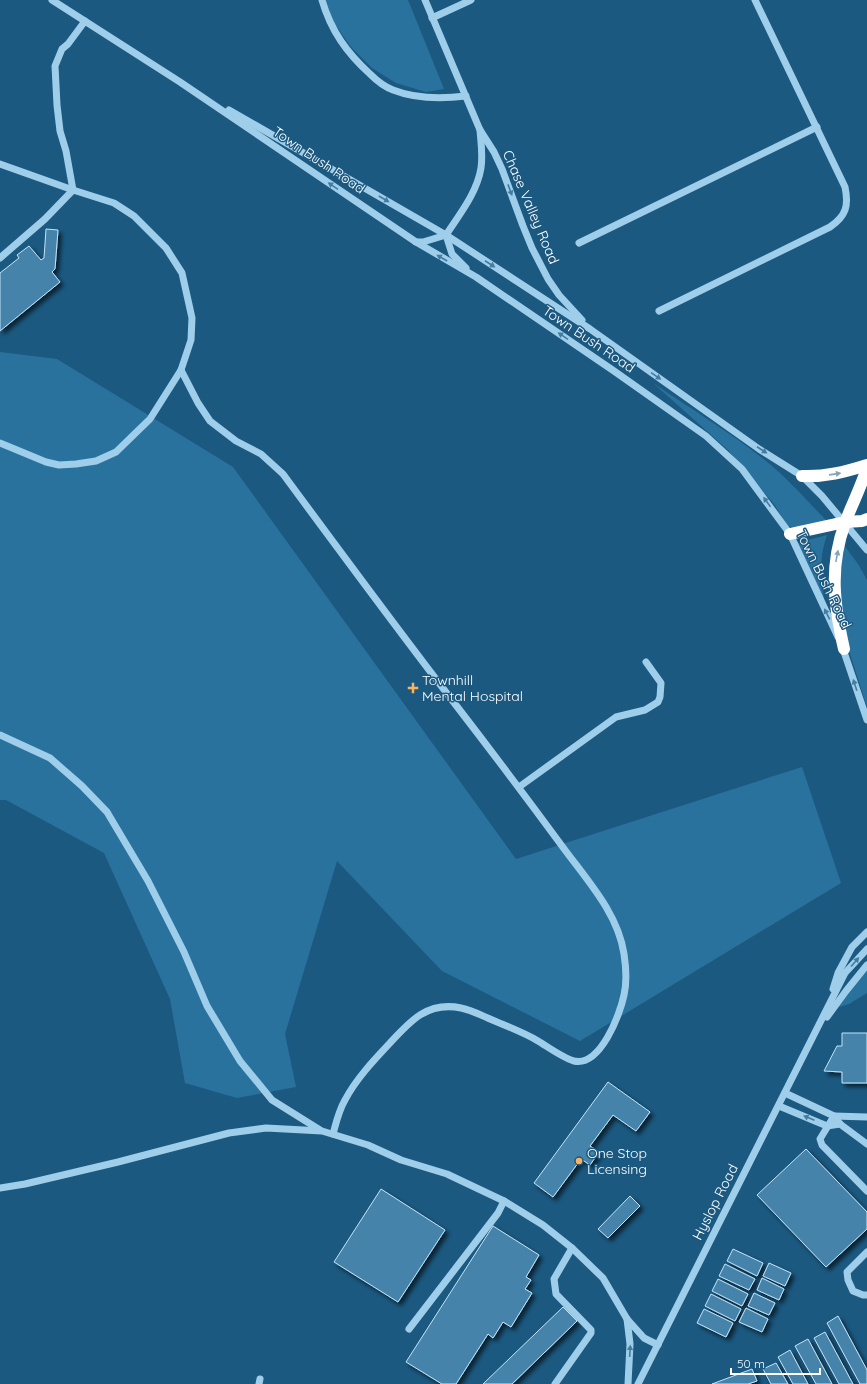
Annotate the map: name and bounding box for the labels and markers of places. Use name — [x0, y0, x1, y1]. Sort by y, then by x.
place label: Townhill Mental Hospital — [422, 671, 523, 705]
marker: Townhill Mental Hospital — [407, 682, 419, 694]
place label: One Stop Licensing — [587, 1144, 647, 1178]
marker: One Stop Licensing — [574, 1156, 584, 1166]

